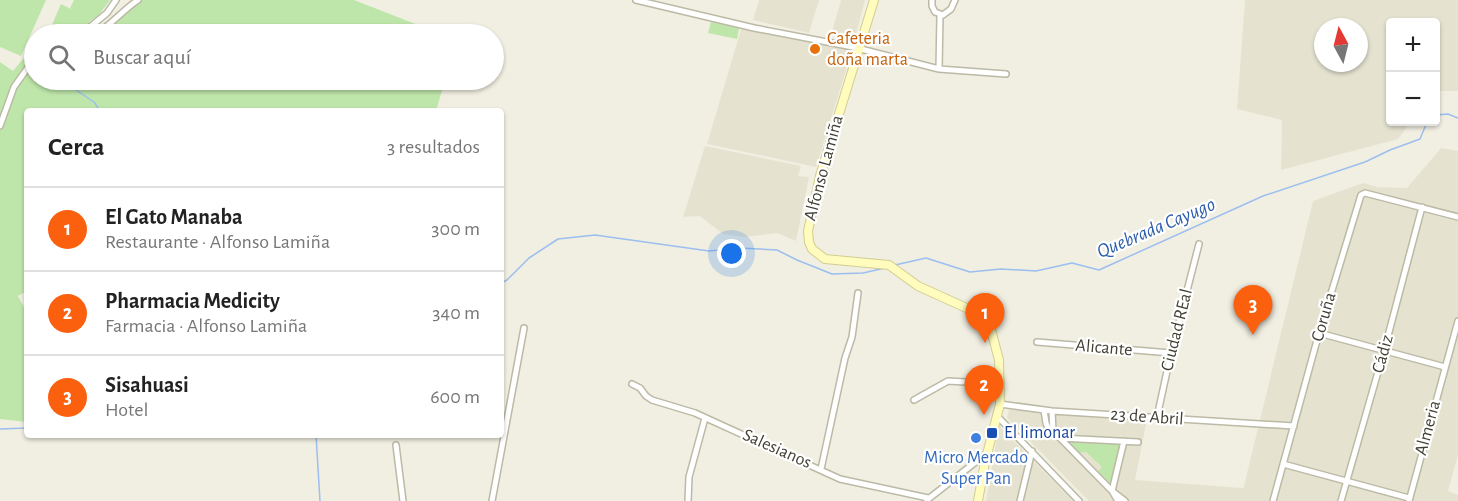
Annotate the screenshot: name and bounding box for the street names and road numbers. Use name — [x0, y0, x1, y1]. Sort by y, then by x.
street label: Alfonso Lamiña — [801, 113, 847, 223]
street label: Ciudad REal — [1158, 287, 1196, 373]
street label: Coruña — [1308, 290, 1340, 344]
street label: Cádiz — [1369, 333, 1397, 375]
street label: Alicante — [1075, 337, 1133, 359]
street label: Almeria — [1412, 399, 1444, 457]
street label: 23 de Abril — [1110, 405, 1184, 429]
street label: Salesianos — [740, 426, 814, 472]

